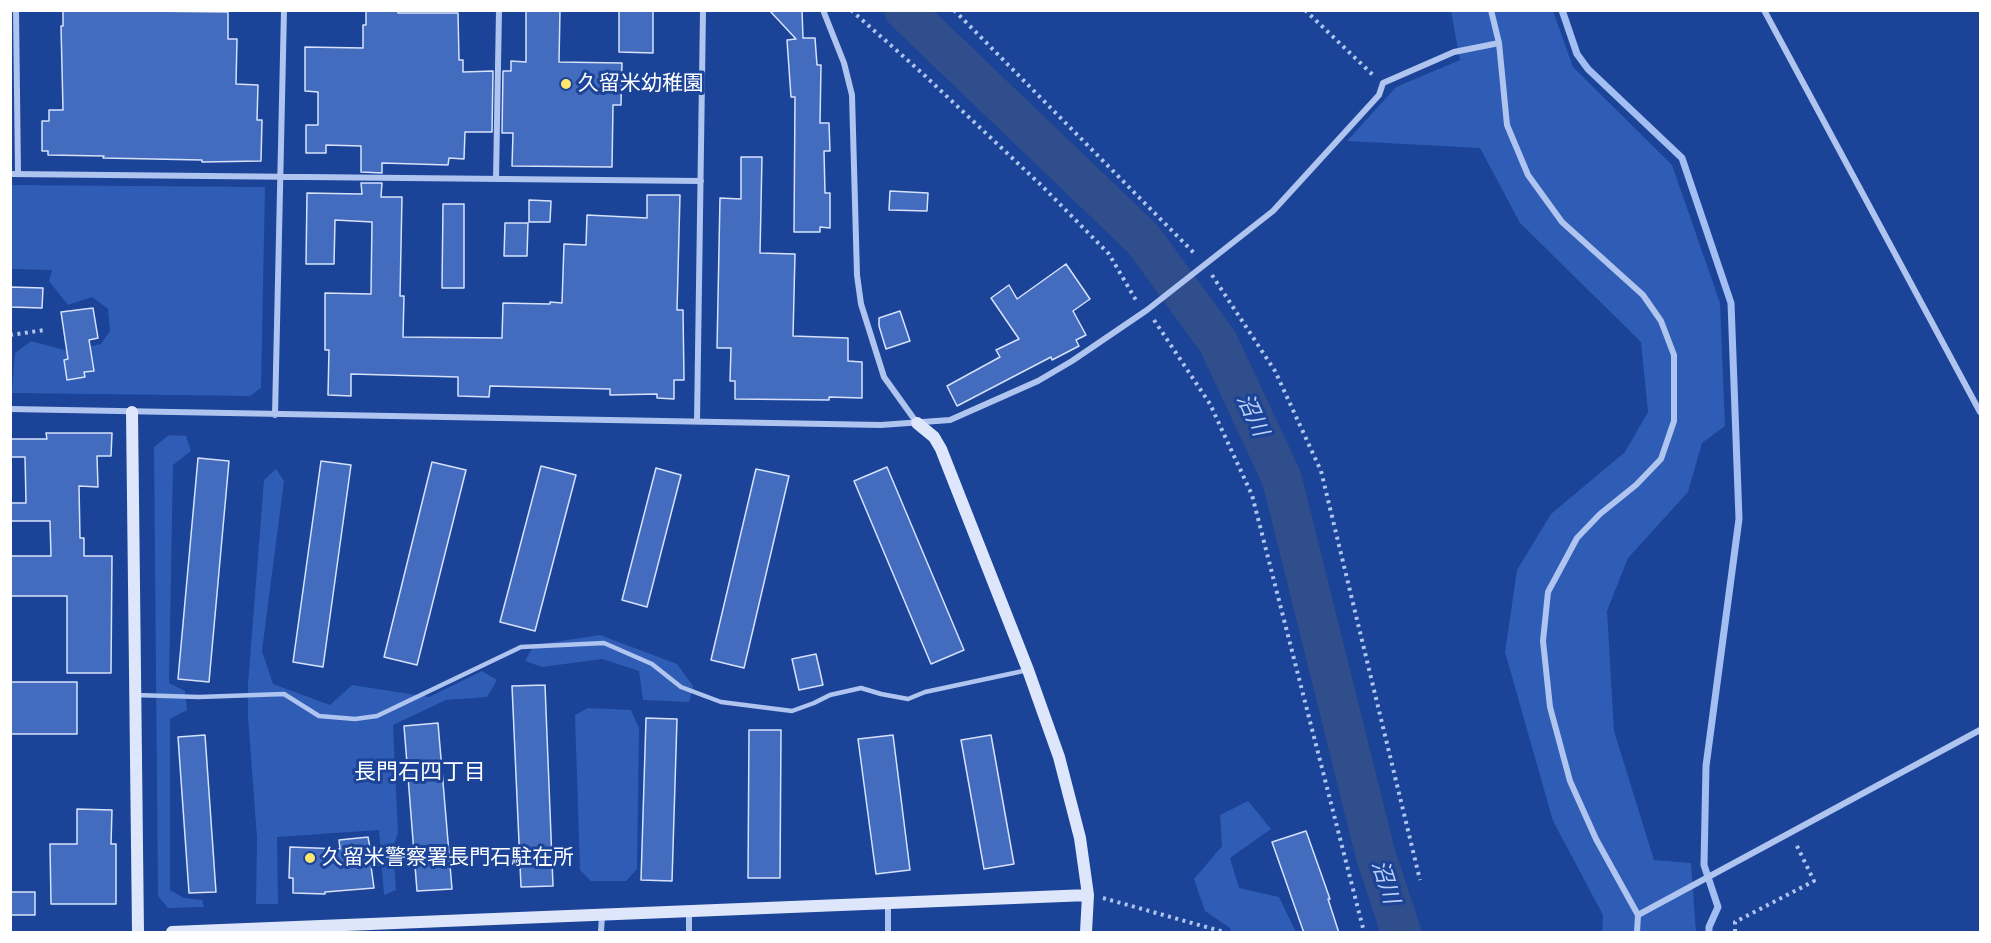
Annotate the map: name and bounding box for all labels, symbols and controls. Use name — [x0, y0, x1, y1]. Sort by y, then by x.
place label: 久留米幼稚園 — [578, 71, 704, 97]
marker: 久留米幼稚園 — [559, 77, 573, 91]
water label: 沼川 — [1231, 389, 1273, 441]
district label: 長門石四丁目 — [354, 760, 486, 786]
place label: 久留米警察署長門石駐在所 — [322, 845, 574, 871]
marker: 久留米警察署長門石駐在所 — [303, 851, 317, 865]
water label: 沼川 — [1366, 857, 1404, 907]

